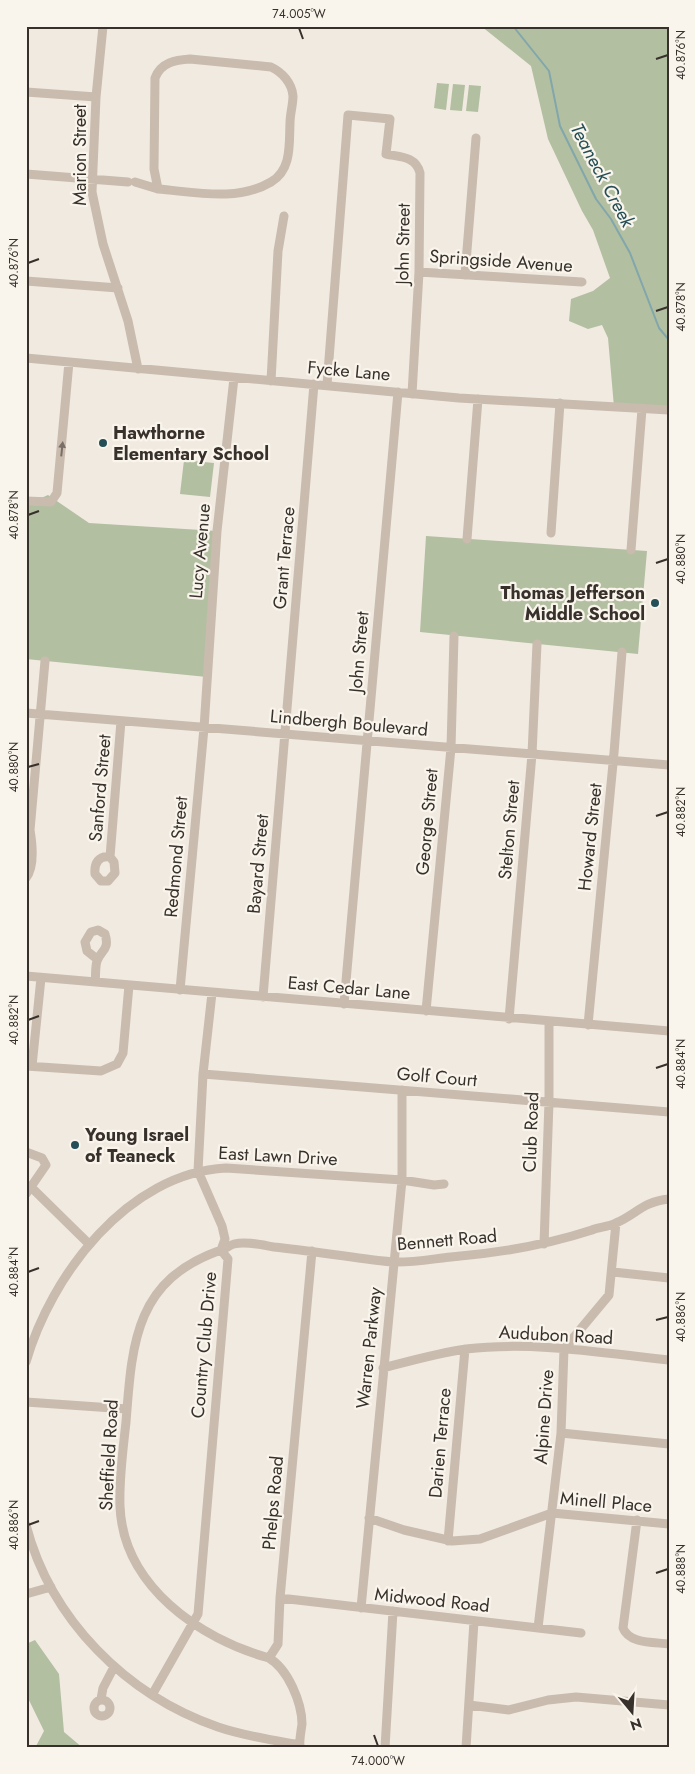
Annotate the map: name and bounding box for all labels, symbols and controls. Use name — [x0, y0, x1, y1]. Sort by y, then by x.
text: 74.005°W — [272, 5, 326, 23]
text: 40.876°N — [672, 30, 690, 80]
street label: Marion Street — [67, 103, 93, 206]
water label: Teaneck Creek — [564, 118, 642, 233]
street label: John Street — [389, 202, 417, 287]
text: 40.876°N — [5, 238, 23, 288]
street label: Springside Avenue — [428, 243, 574, 279]
text: 40.878°N — [672, 282, 690, 332]
street label: Fycke Lane — [306, 354, 392, 388]
place label: Hawthorne Elementary School — [113, 420, 269, 467]
marker: Hawthorne Elementary School — [97, 437, 109, 449]
one-way arrow — [58, 441, 66, 457]
text: 40.878°N — [5, 490, 23, 540]
street label: Lucy Avenue — [183, 502, 217, 600]
street label: Grant Terrace — [267, 506, 301, 610]
text: 40.880°N — [672, 534, 690, 584]
place label: Thomas Jefferson Middle School — [500, 580, 645, 627]
marker: Thomas Jefferson Middle School — [649, 597, 661, 609]
street label: John Street — [342, 610, 376, 696]
street label: Lindbergh Boulevard — [269, 703, 429, 743]
street label: Sanford Street — [82, 733, 118, 843]
text: 40.880°N — [5, 742, 23, 792]
street label: George Street — [409, 767, 445, 876]
street label: Stelton Street — [492, 779, 526, 881]
street label: Howard Street — [571, 781, 609, 892]
text: 40.882°N — [672, 787, 690, 837]
street label: Redmond Street — [158, 795, 194, 919]
street label: Bayard Street — [241, 812, 275, 915]
street label: East Cedar Lane — [287, 970, 411, 1006]
text: 40.882°N — [5, 995, 23, 1045]
text: 40.884°N — [672, 1039, 690, 1089]
street label: Golf Court — [396, 1061, 479, 1094]
street label: Club Road — [517, 1091, 545, 1173]
place label: Young Israel of Teaneck — [84, 1122, 189, 1169]
marker: Young Israel of Teaneck — [69, 1139, 81, 1151]
street label: East Lawn Drive — [218, 1140, 338, 1172]
street label: Bennett Road — [396, 1223, 498, 1257]
text: 40.884°N — [5, 1247, 23, 1297]
street label: Country Club Drive — [185, 1271, 223, 1419]
street label: Warren Parkway — [350, 1286, 388, 1410]
text: 40.886°N — [672, 1292, 690, 1342]
street label: Audubon Road — [498, 1319, 614, 1351]
street label: Alpine Drive — [528, 1369, 560, 1465]
street label: Darien Terrace — [422, 1387, 458, 1499]
street label: Sheffield Road — [93, 1399, 125, 1511]
street label: Phelps Road — [256, 1455, 290, 1551]
street label: Minell Place — [559, 1485, 653, 1519]
text: 40.886°N — [5, 1500, 23, 1550]
text: 40.888°N — [672, 1544, 690, 1594]
street label: Midwood Road — [373, 1581, 491, 1619]
north arrow — [608, 1686, 658, 1736]
text: N — [628, 1713, 644, 1736]
text: 74.000°W — [351, 1752, 405, 1770]

